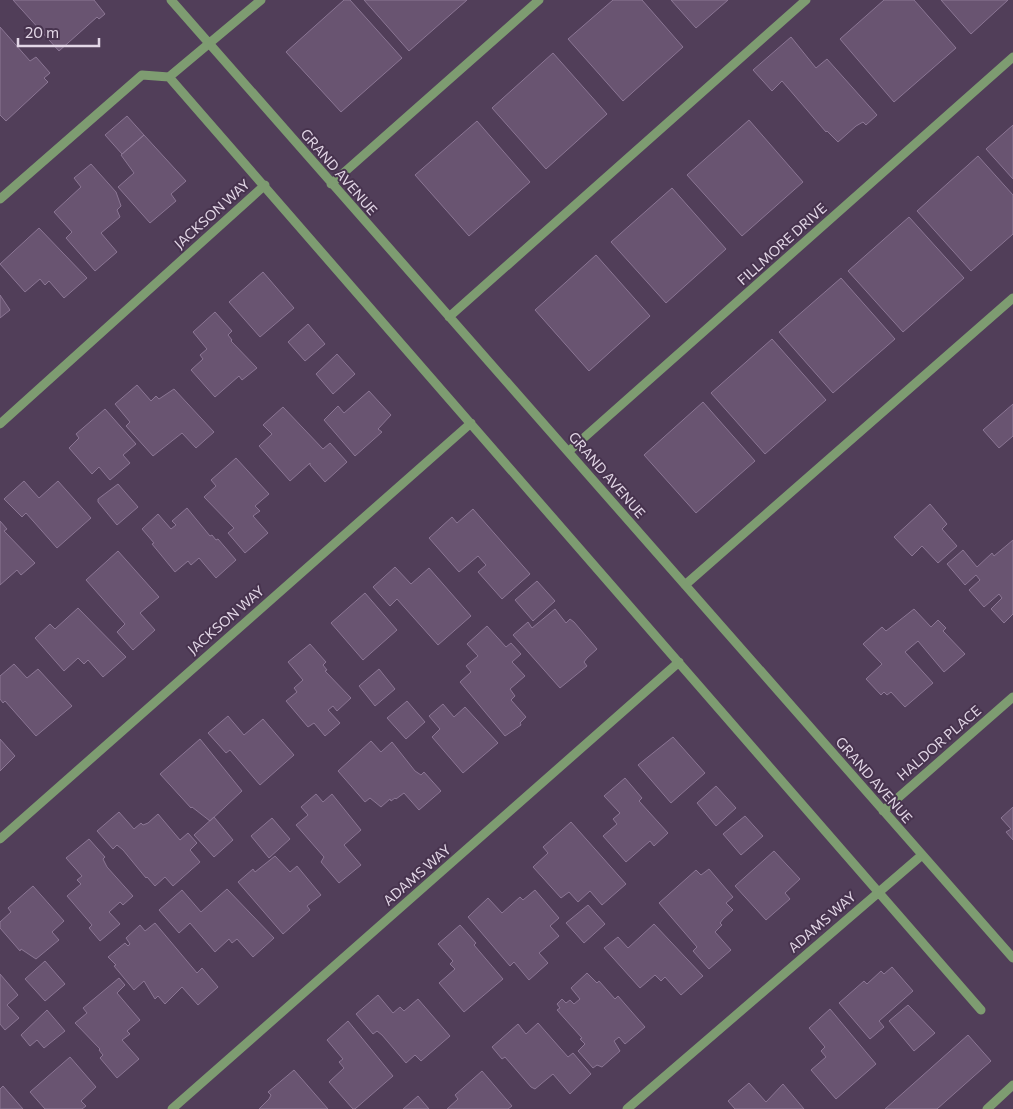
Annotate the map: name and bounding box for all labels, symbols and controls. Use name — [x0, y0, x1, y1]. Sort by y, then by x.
scale bar — [18, 15, 99, 47]
text: 20 m — [25, 23, 59, 41]
street label: GRAND AVENUE — [297, 125, 381, 218]
street label: JACKSON WAY — [170, 175, 253, 252]
street label: FILLMORE DRIVE — [733, 199, 830, 288]
street label: GRAND AVENUE — [565, 428, 649, 521]
street label: JACKSON WAY — [184, 582, 267, 658]
street label: HALDOR PLACE — [893, 701, 984, 784]
street label: GRAND AVENUE — [832, 733, 916, 826]
street label: ADAMS WAY — [379, 841, 454, 909]
street label: ADAMS WAY — [784, 888, 859, 956]

